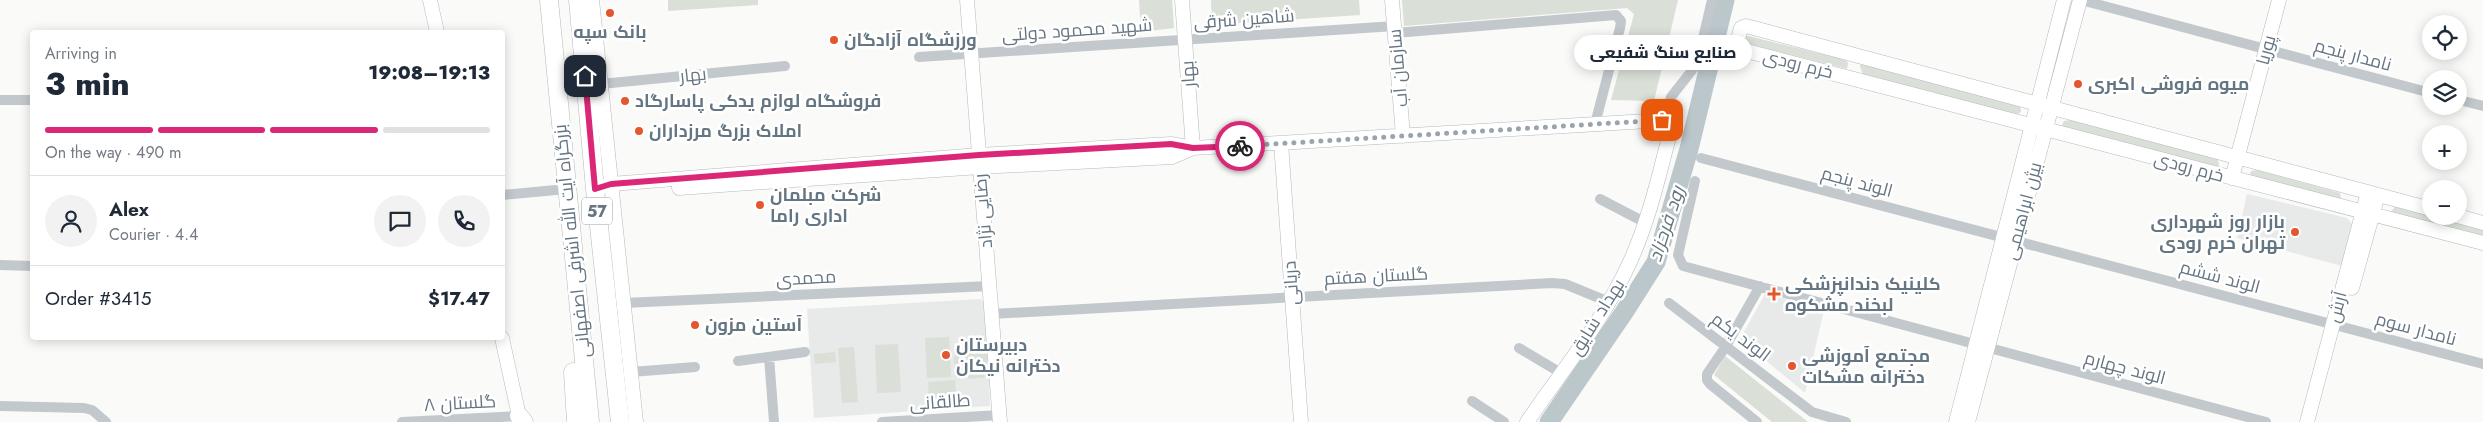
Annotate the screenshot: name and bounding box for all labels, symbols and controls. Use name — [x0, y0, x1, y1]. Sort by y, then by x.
street label: شاهین شرقی — [1193, 3, 1295, 35]
marker: بانک سپه — [604, 7, 616, 19]
street label: شهید محمود دولتی — [1001, 12, 1153, 48]
map controls — [2422, 15, 2467, 225]
button: locate — [2422, 15, 2467, 60]
place label: بانک سپه — [573, 19, 647, 45]
place label: ورزشگاه آزادگان — [844, 27, 977, 53]
street label: سازمان آب — [1382, 28, 1414, 108]
street label: پوریا — [2250, 32, 2282, 68]
street label: نامدار پنجم — [2311, 32, 2395, 78]
marker: ورزشگاه آزادگان — [828, 34, 840, 46]
callout: صنایع سنگ شفیعی — [1573, 35, 1751, 70]
text: صنایع سنگ شفیعی — [1590, 41, 1736, 64]
text: Arriving in — [45, 42, 117, 65]
street label: خرم رودی — [1760, 43, 1836, 85]
pin — [564, 55, 606, 97]
text: 19:08–19:13 — [368, 59, 490, 86]
street label: بهار — [1174, 60, 1202, 89]
text: 3 min — [45, 61, 130, 107]
street label: بهار — [677, 61, 708, 89]
icon: home — [571, 62, 599, 90]
button: layers — [2422, 70, 2467, 115]
place label: میوه فروشی اکبری — [2088, 71, 2249, 97]
marker: میوه فروشی اکبری — [2072, 78, 2084, 90]
place label: فروشگاه لوازم یدکی پاسارگاد — [635, 88, 881, 114]
marker: فروشگاه لوازم یدکی پاسارگاد — [619, 95, 631, 107]
pin — [1641, 99, 1683, 141]
icon: bag — [1648, 106, 1676, 134]
place label: املاک بزرگ مرزداران — [649, 118, 802, 144]
courier — [1215, 121, 1265, 171]
street label: بزرگراه آیت الله اشرفی اصفهانی — [547, 123, 597, 359]
marker: املاک بزرگ مرزداران — [633, 125, 645, 137]
button: + — [2422, 125, 2467, 170]
icon: bike — [1226, 132, 1254, 160]
text: On the way · 490 m — [45, 141, 181, 164]
street label: خرم رودی — [2151, 145, 2227, 189]
street label: بیژن ابراهیمی — [1997, 159, 2049, 263]
street label: الوند پنجم — [1818, 160, 1896, 204]
street label: رضایی نژاد — [967, 173, 999, 249]
button: − — [2422, 180, 2467, 225]
water label: رود فرحزاد — [1641, 181, 1692, 265]
place label: شرکت مبلمان اداری راما — [770, 182, 881, 229]
button: person — [45, 195, 97, 247]
button: chat — [374, 195, 426, 247]
button: phone — [438, 195, 490, 247]
text: Alex — [109, 196, 149, 223]
road number: 57 — [582, 198, 612, 225]
marker: شرکت مبلمان اداری راما — [754, 199, 766, 211]
place label: بازار روز شهرداری تهران خرم رودی — [2150, 209, 2285, 256]
text: Courier · 4.4 — [109, 223, 198, 246]
marker: بازار روز شهرداری تهران خرم رودی — [2289, 226, 2301, 238]
street label: الوند ششم — [2177, 254, 2263, 300]
street label: دریانی — [1276, 260, 1306, 306]
street label: گلستان هفتم — [1323, 260, 1429, 292]
street label: محمدی — [775, 263, 837, 293]
place label: کلینیک دندانپزشکی لبخند مشکوه — [1785, 271, 1941, 318]
street label: بهداد شایق — [1563, 273, 1631, 361]
text: Order #3415 — [45, 285, 152, 312]
text: $17.47 — [428, 285, 490, 312]
marker: کلینیک دندانپزشکی لبخند مشکوه — [1767, 287, 1781, 301]
street label: آرش — [2320, 288, 2354, 326]
street label: الوند یکم — [1706, 306, 1776, 368]
street label: نامدار سوم — [2373, 306, 2459, 352]
place label: آستین مزون — [705, 312, 802, 338]
marker: آستین مزون — [689, 319, 701, 331]
place label: دبیرستان دخترانه نیکان — [956, 332, 1061, 379]
place label: مجتمع آموزشی دخترانه مشکات — [1802, 343, 1930, 390]
street label: الوند چهارم — [2081, 345, 2169, 391]
marker: دبیرستان دخترانه نیکان — [940, 349, 952, 361]
marker: مجتمع آموزشی دخترانه مشکات — [1786, 360, 1798, 372]
street label: طالقانی — [909, 387, 971, 417]
street label: گلستان ٨ — [423, 388, 497, 418]

